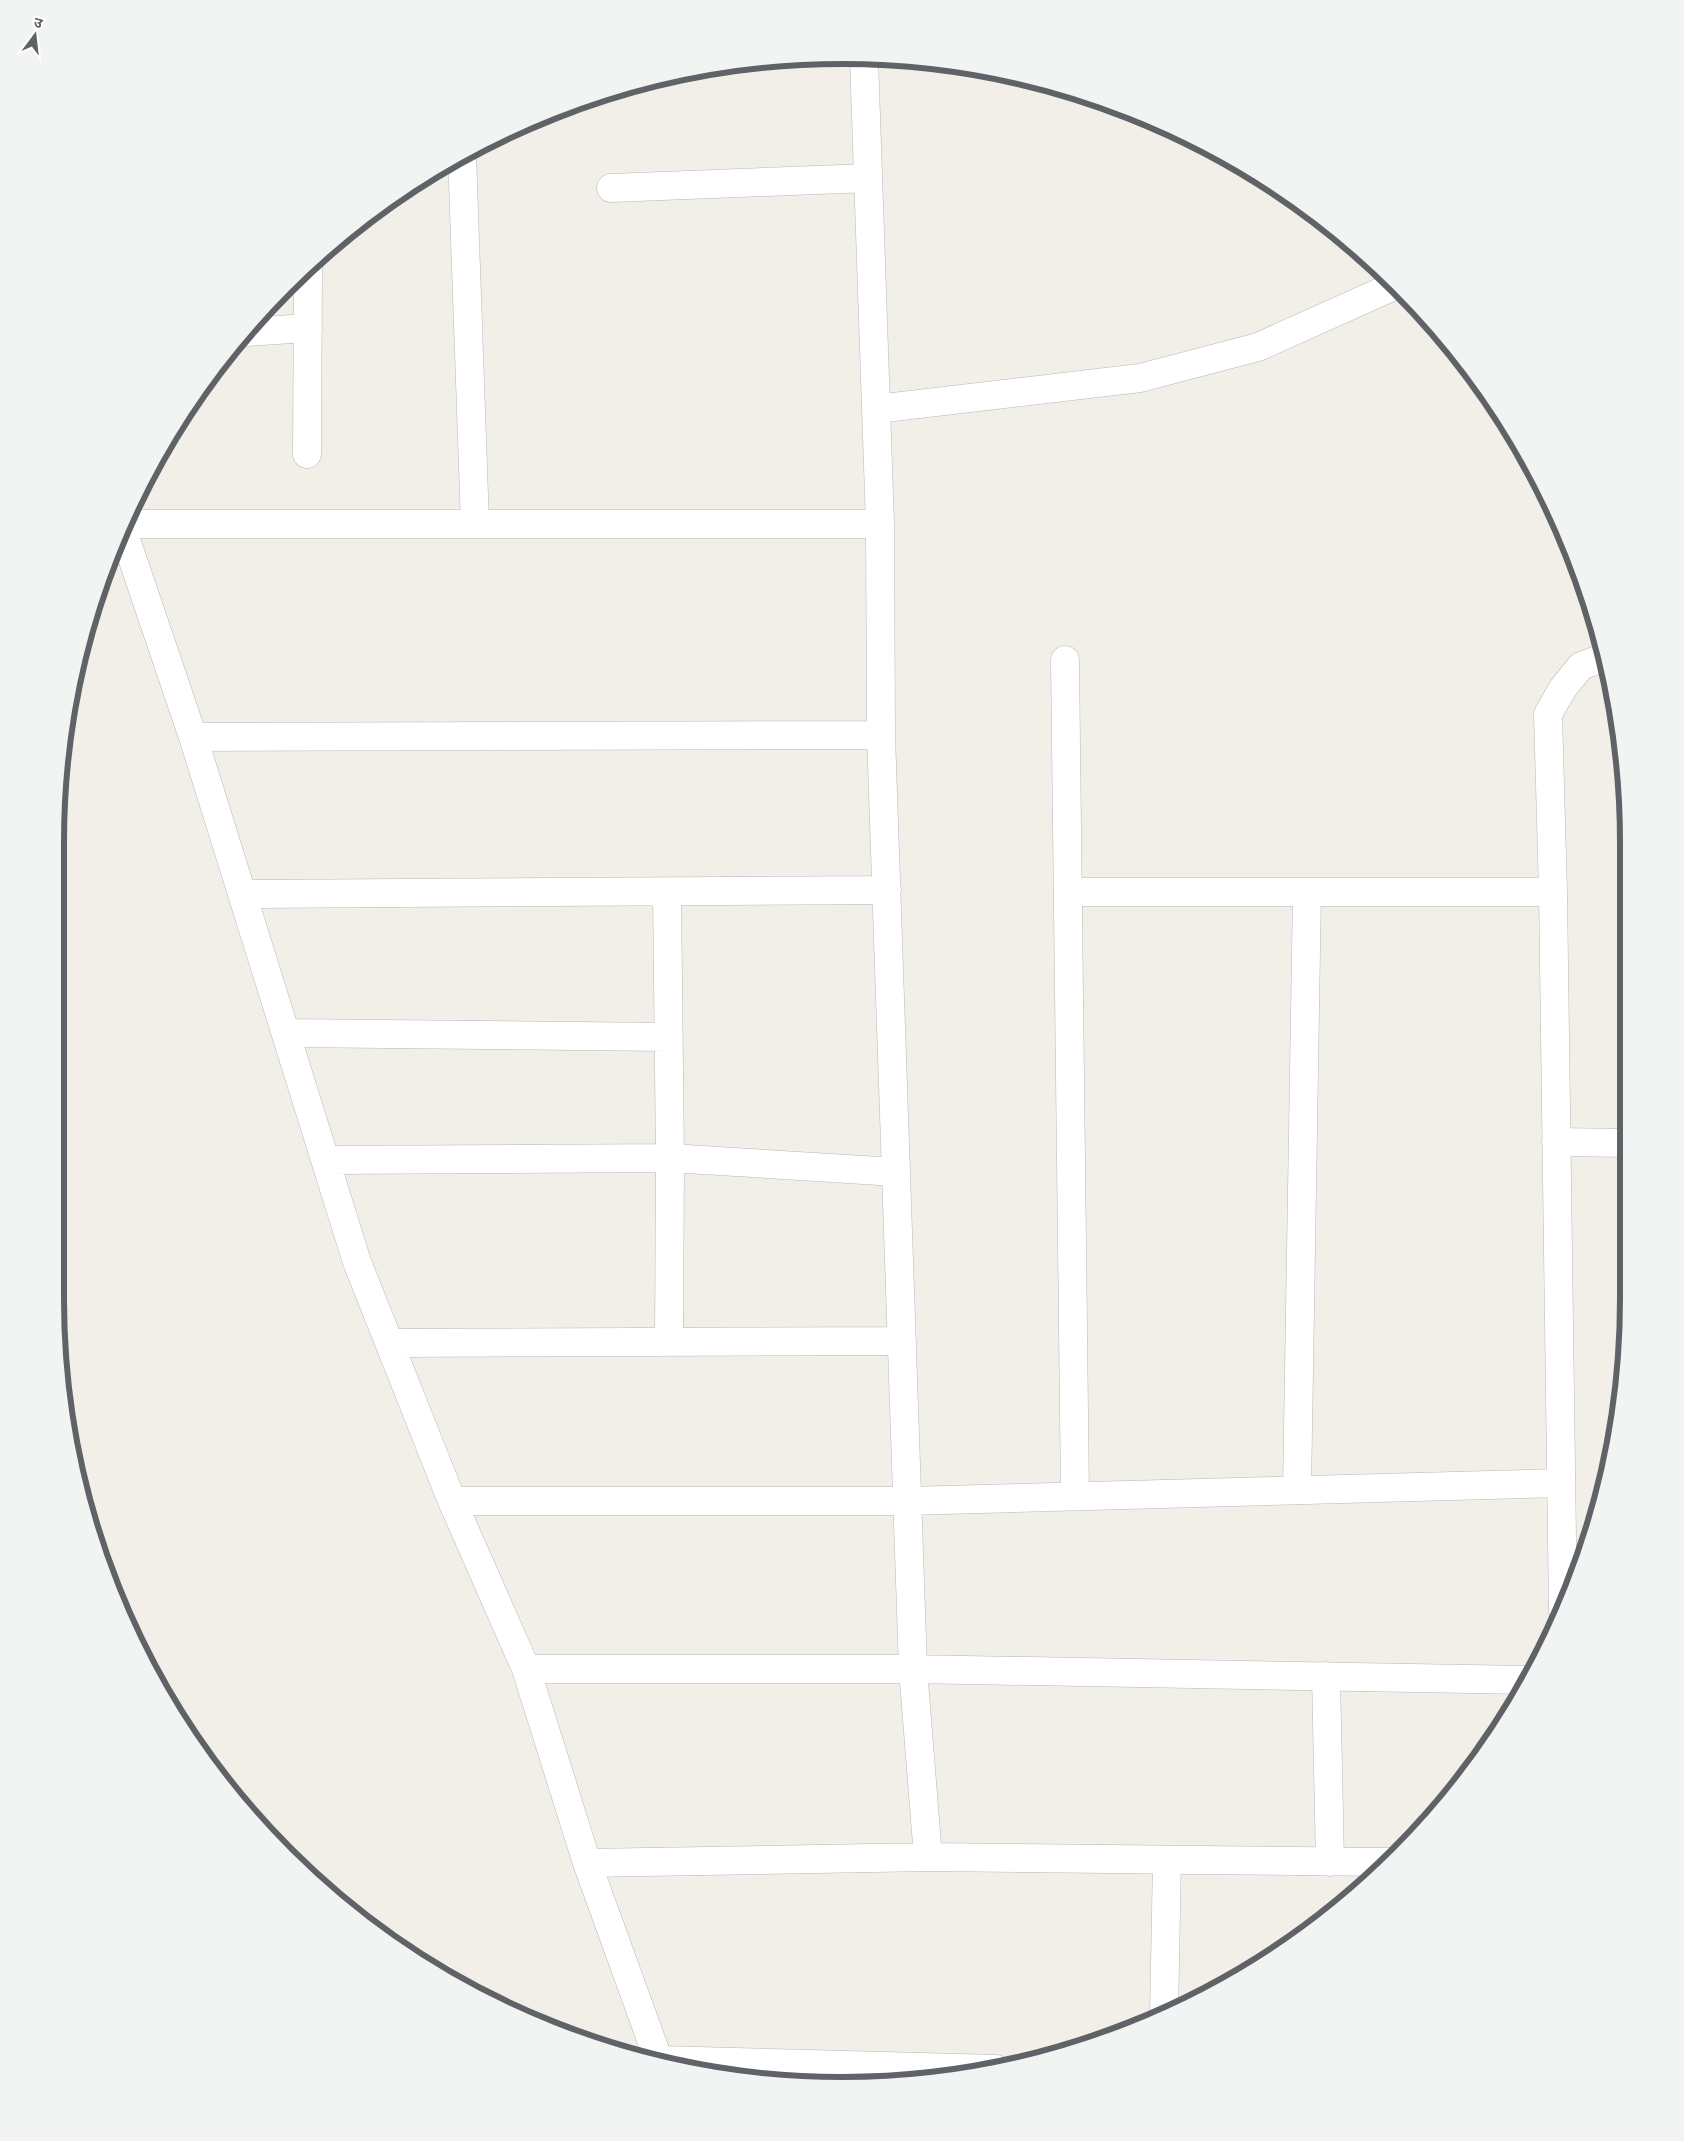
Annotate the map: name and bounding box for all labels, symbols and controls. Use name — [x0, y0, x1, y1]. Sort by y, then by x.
north arrow — [10, 10, 60, 60]
text: उ — [32, 14, 45, 31]

